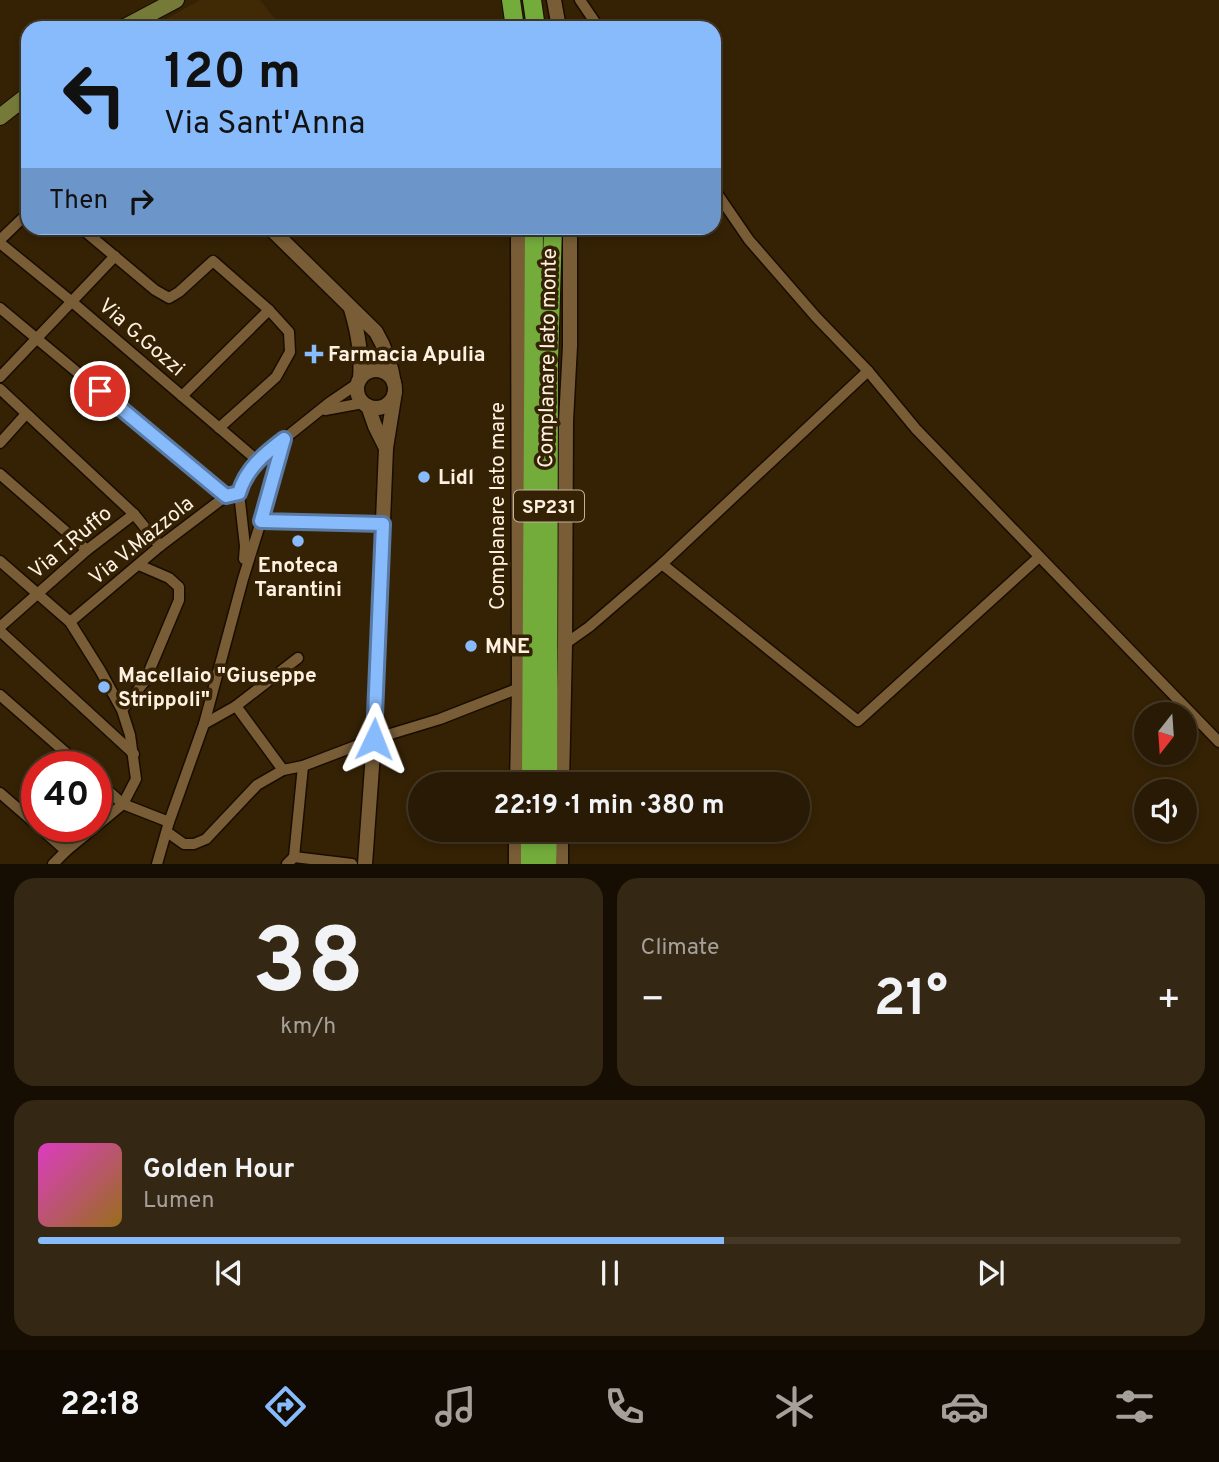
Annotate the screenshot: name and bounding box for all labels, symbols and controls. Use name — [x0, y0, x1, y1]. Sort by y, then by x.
text: 120 m — [164, 44, 301, 106]
icon: left — [49, 49, 140, 140]
text: Via Sant'Anna — [164, 105, 365, 145]
icon: right — [122, 182, 160, 220]
text: Then — [49, 185, 108, 218]
street label: Complanare lato monte — [533, 248, 564, 468]
street label: Via G.Gozzi — [92, 293, 190, 383]
place label: Farmacia Apulia — [328, 342, 486, 369]
marker: Farmacia Apulia — [306, 346, 322, 362]
pin — [70, 361, 130, 421]
icon: arrive — [81, 372, 119, 410]
street label: Complanare lato mare — [485, 402, 512, 610]
place label: Lidl — [438, 465, 474, 492]
marker: Lidl — [416, 469, 432, 485]
street label: Via V.Mazzola — [84, 491, 200, 592]
road number: SP231 — [514, 491, 584, 522]
street label: Via T.Ruffo — [24, 501, 118, 586]
marker: Enoteca Tarantini — [290, 533, 306, 549]
place label: Enoteca Tarantini — [254, 553, 342, 604]
place label: MNE — [485, 634, 530, 661]
marker: MNE — [463, 638, 479, 654]
place label: Macellaio "Giuseppe Strippoli" — [118, 663, 317, 714]
marker: Macellaio "Giuseppe Strippoli" — [96, 679, 112, 695]
position arrow — [337, 702, 411, 776]
north arrow — [1134, 702, 1197, 765]
map controls — [1134, 702, 1197, 842]
speed limit sign: 40 — [21, 751, 112, 842]
button: sound — [1134, 779, 1197, 842]
text: 22:19 · 1 min · 380 m — [494, 790, 724, 823]
text: 38 — [252, 910, 364, 1025]
text: Climate — [641, 934, 719, 963]
text: 21° — [874, 968, 948, 1034]
text: − — [641, 977, 665, 1026]
text: + — [1156, 977, 1181, 1026]
text: km/h — [280, 1013, 336, 1042]
text: Golden Hour — [143, 1154, 294, 1187]
text: Lumen — [143, 1187, 214, 1216]
icon: previous — [210, 1254, 248, 1292]
icon: pause — [591, 1254, 629, 1292]
icon: next — [972, 1254, 1010, 1292]
icon: directions — [261, 1382, 310, 1431]
icon: music — [431, 1382, 480, 1431]
icon: phone — [600, 1382, 649, 1431]
icon: climate — [770, 1382, 819, 1431]
icon: car — [940, 1382, 989, 1431]
icon: filters — [1110, 1382, 1159, 1431]
text: 22:18 — [60, 1386, 140, 1426]

